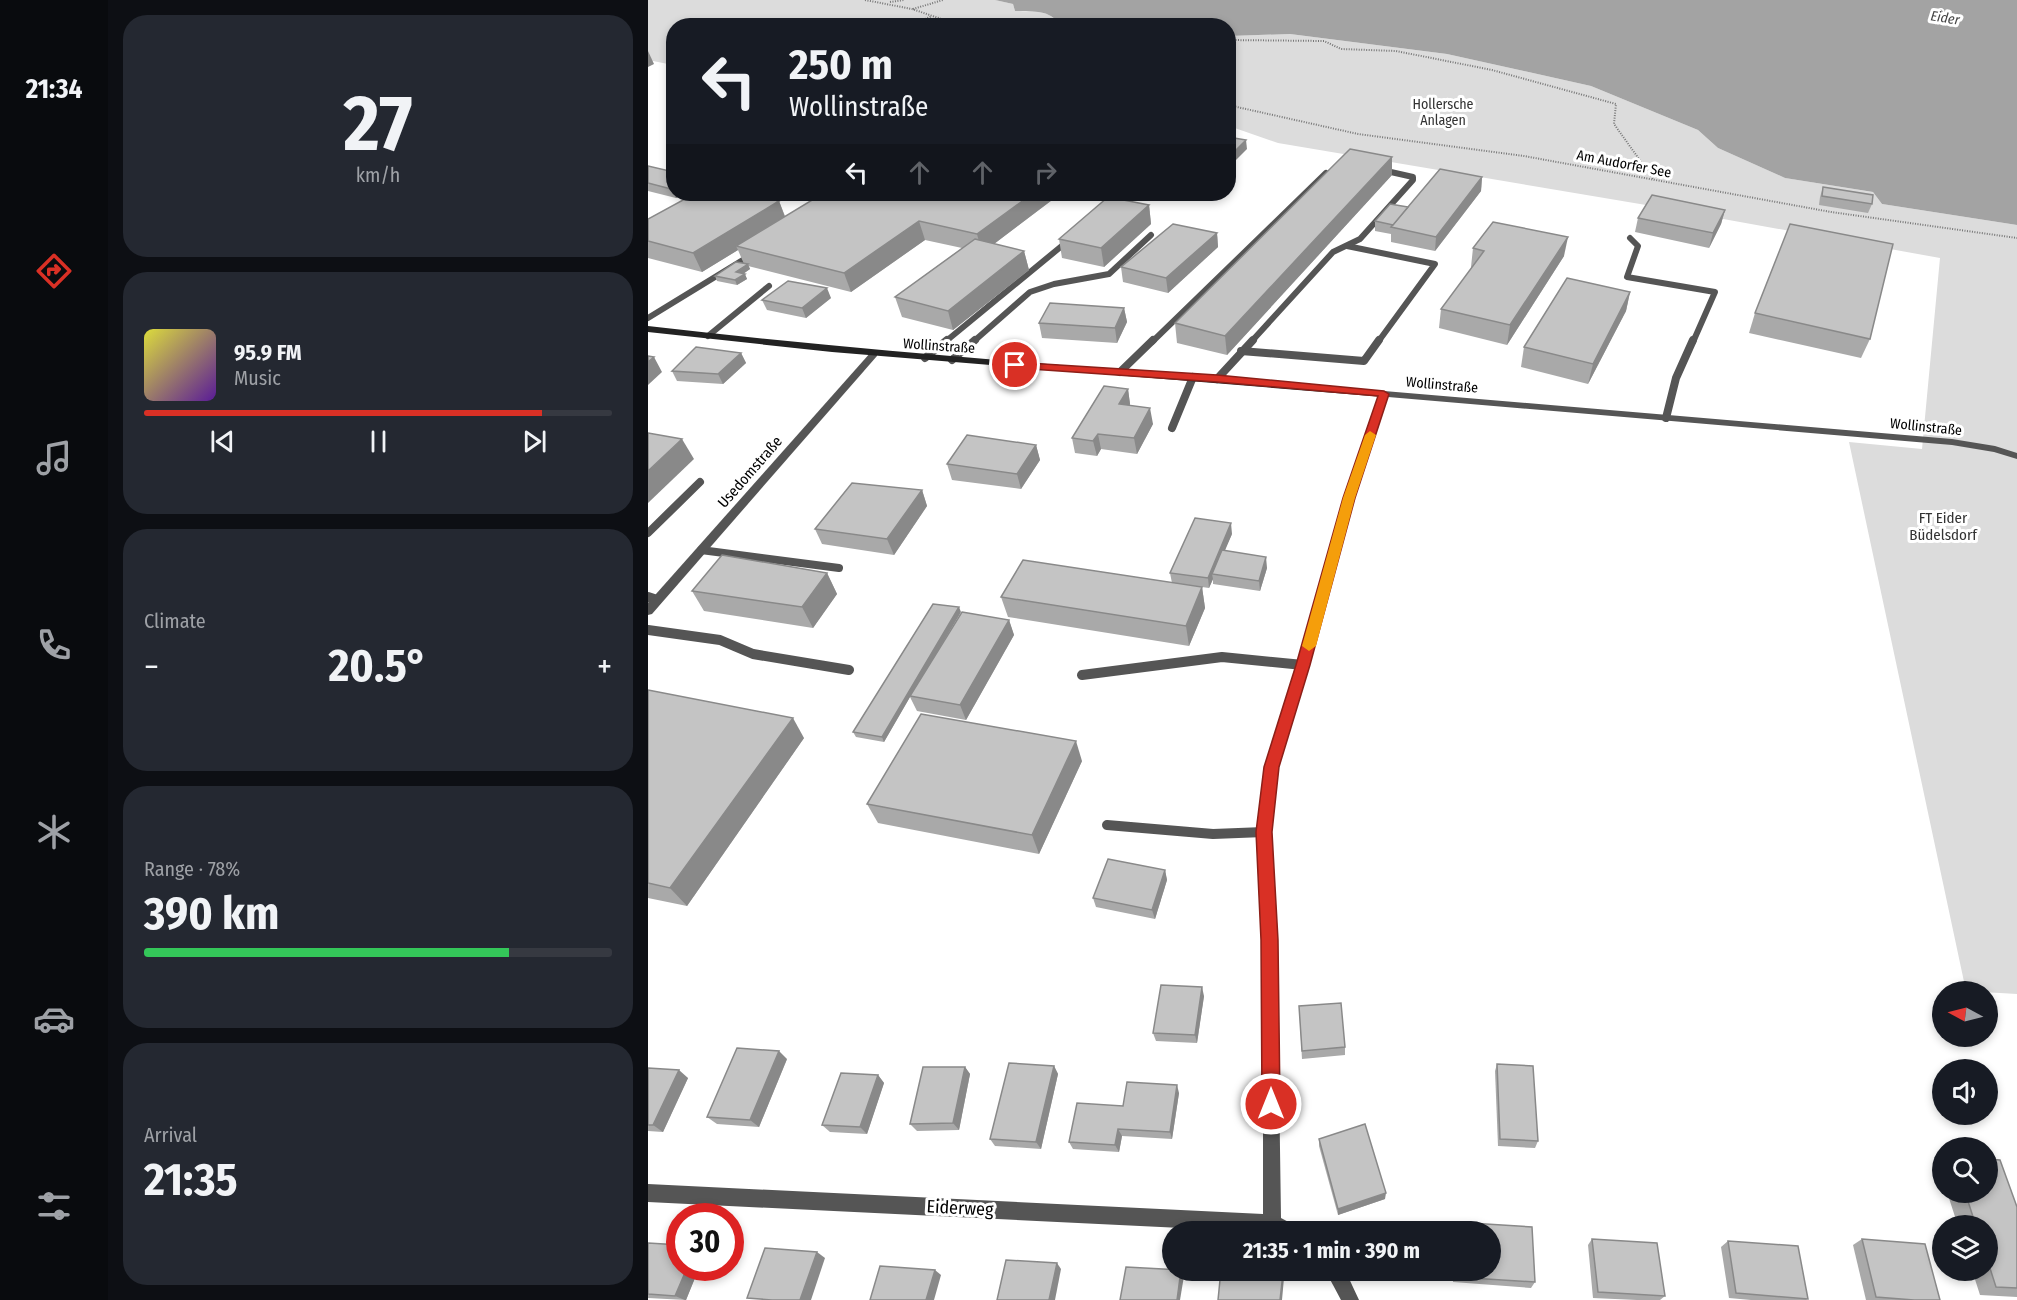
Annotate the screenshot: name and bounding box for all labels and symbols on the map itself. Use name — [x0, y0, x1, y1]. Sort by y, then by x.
water label: Eider — [1929, 7, 1962, 29]
park label: Hollersche Anlagen — [1412, 96, 1474, 129]
street label: Am Audorfer See — [1575, 147, 1673, 182]
street label: Wollinstraße — [902, 335, 976, 357]
pin — [989, 339, 1040, 390]
street label: Wollinstraße — [1405, 373, 1479, 397]
street label: Wollinstraße — [1889, 415, 1963, 439]
street label: Usedomstraße — [714, 433, 786, 511]
park label: FT Eider Büdelsdorf — [1909, 509, 1978, 544]
north arrow — [1932, 981, 1998, 1047]
position arrow — [1239, 1072, 1303, 1136]
street label: Eiderweg — [926, 1195, 995, 1221]
speed limit sign: 30 — [666, 1203, 744, 1281]

